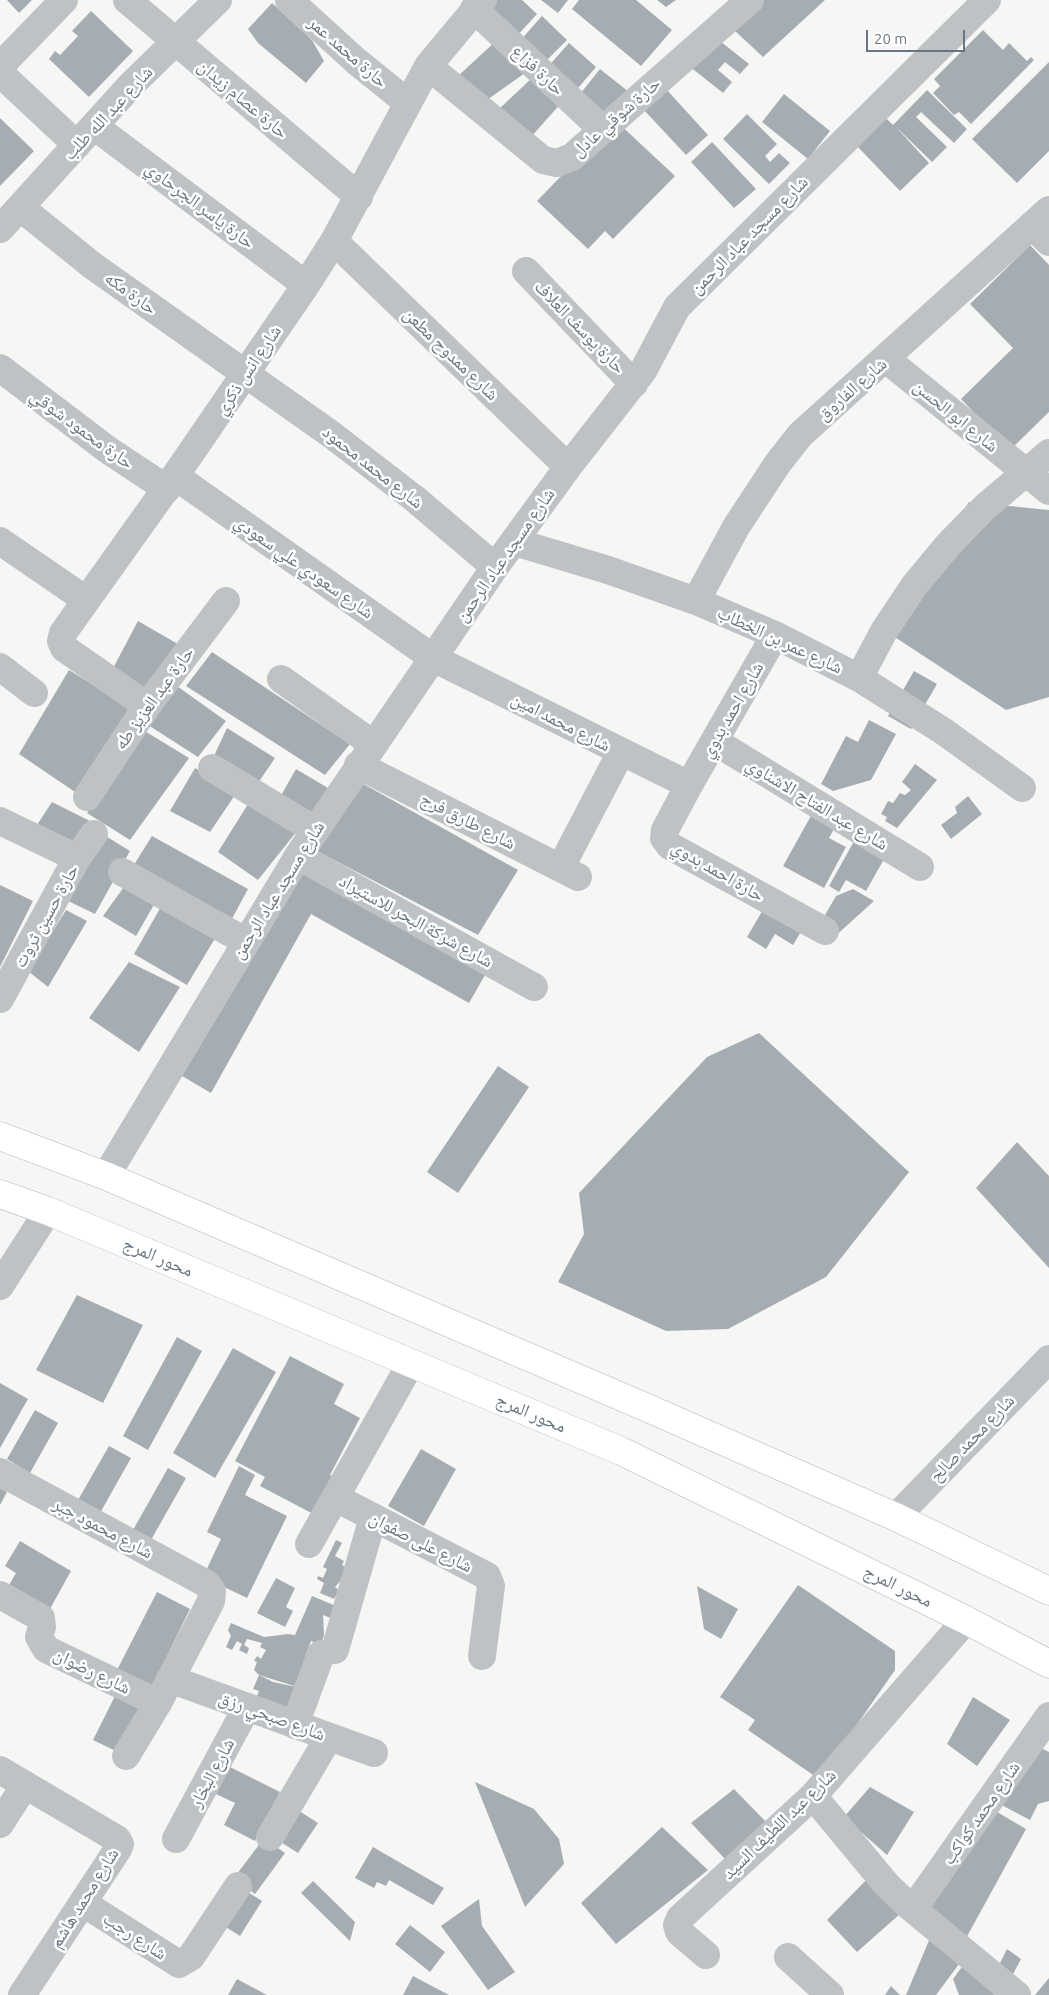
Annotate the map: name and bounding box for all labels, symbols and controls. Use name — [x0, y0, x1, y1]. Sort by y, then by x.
street label: حارة محمد عمر — [304, 12, 392, 92]
scale bar — [869, 20, 968, 52]
text: 20 m — [874, 30, 907, 47]
street label: حارة فزاع — [507, 40, 569, 100]
street label: حارة عصام زيدان — [193, 55, 293, 143]
street label: شارع عبد الله طلب — [59, 61, 157, 165]
street label: حارة شوقي عادل — [567, 73, 665, 161]
street label: حارة ياسر الجرحاوي — [141, 157, 259, 253]
street label: شارع مسجد عباد الرحمن — [685, 171, 813, 299]
street label: حارة مكه — [101, 267, 161, 319]
street label: حارة يوسف العلاف — [530, 276, 630, 378]
street label: شارع ممدوح مطعن — [399, 303, 503, 405]
street label: شارع انس ذكري — [210, 321, 286, 419]
street label: شارع الفاروق — [813, 353, 891, 425]
street label: شارع ابو الحسن — [909, 375, 1003, 457]
street label: حارة محمود شوقي — [26, 384, 138, 474]
street label: شارع محمد محمود — [318, 421, 428, 513]
street label: شارع مسجد عباد الرحمن — [451, 484, 559, 626]
street label: شارع سعودي علي سعودي — [230, 511, 378, 623]
street label: شارع عمر بن الخطاب — [714, 602, 846, 678]
street label: حارة عبد العزيز طه — [109, 642, 199, 754]
street label: شارع احمد بدوي — [696, 658, 768, 762]
street label: شارع محمد امين — [508, 688, 614, 756]
street label: شارع عبد الفتاح الاشناوي — [742, 753, 892, 855]
street label: شارع طارق فرج — [417, 788, 519, 854]
street label: شارع مسجد عباد الرحمن — [227, 817, 329, 963]
street label: حارة احمد بدوي — [668, 836, 768, 906]
street label: حارة حسين ثروت — [9, 861, 83, 971]
street label: شارع شركة البحر للاستيراد — [335, 870, 497, 972]
street label: محور المرج — [120, 1233, 196, 1281]
street label: محور المرج — [493, 1389, 569, 1437]
street label: شارع محمد صالح — [925, 1390, 1019, 1486]
street label: شارع محمود جبر — [49, 1493, 157, 1563]
street label: شارع على صفوان — [366, 1507, 476, 1577]
street label: محور المرج — [860, 1560, 936, 1612]
street label: شارع رضوان — [50, 1643, 134, 1699]
street label: شارع صبحي رزق — [216, 1687, 328, 1745]
street label: شارع البخار — [185, 1735, 239, 1811]
street label: شارع محمد كواكب — [937, 1757, 1025, 1869]
street label: شارع عبد اللطيف السيد — [718, 1764, 840, 1884]
street label: شارع محمد هاشم — [45, 1844, 123, 1952]
street label: شارع رجب — [99, 1907, 171, 1965]

